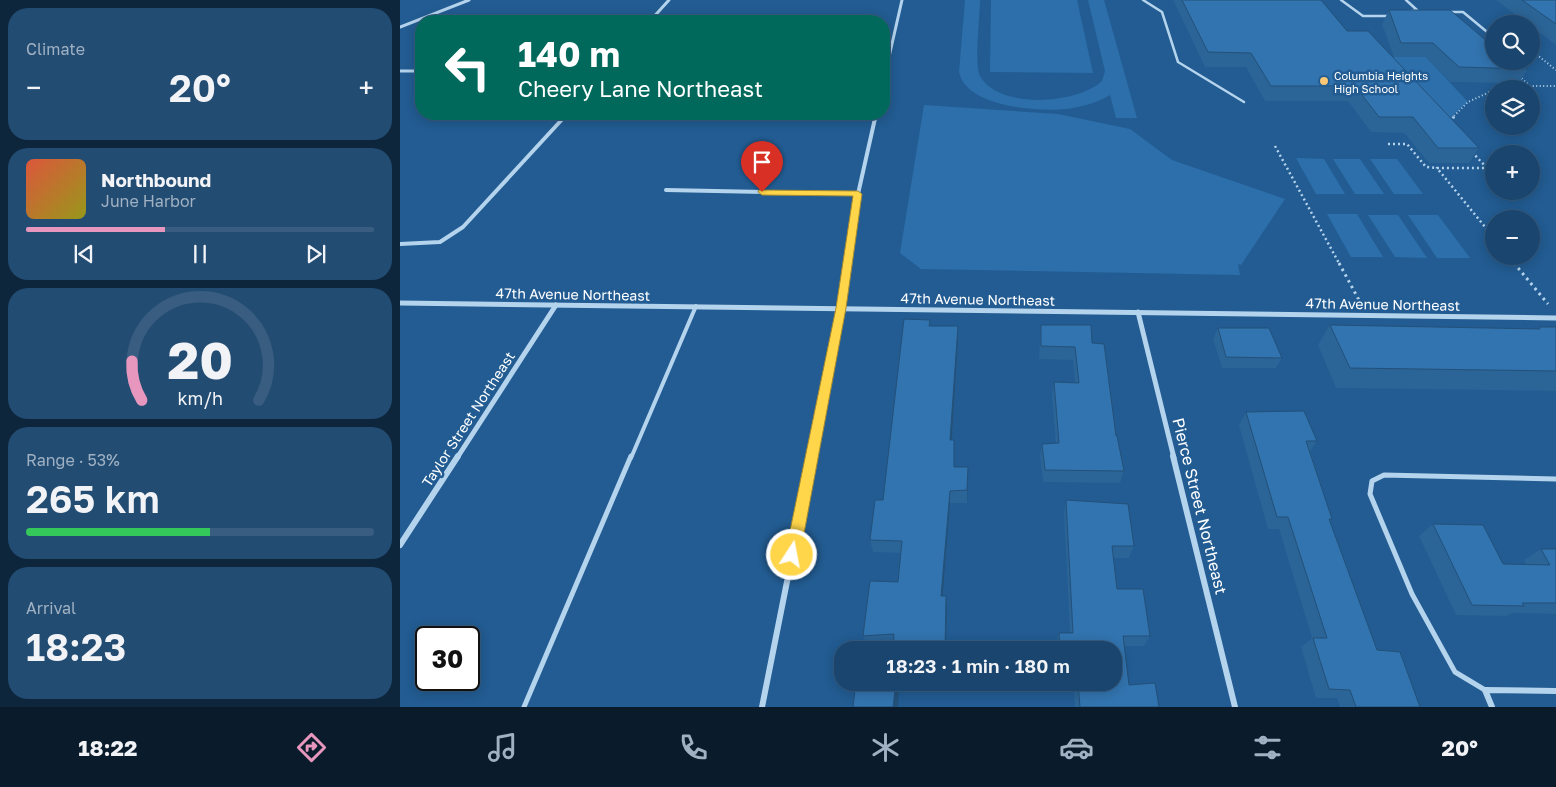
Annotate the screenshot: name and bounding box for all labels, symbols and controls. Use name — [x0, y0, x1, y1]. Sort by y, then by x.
map controls — [1485, 15, 1540, 265]
button: search — [1485, 15, 1540, 70]
text: 140 m — [518, 33, 620, 75]
icon: left — [435, 35, 500, 100]
text: Climate — [26, 39, 85, 59]
text: 20° — [169, 65, 231, 110]
place label: Columbia Heights High School — [1334, 69, 1428, 95]
text: − — [26, 71, 41, 104]
text: + — [359, 71, 374, 104]
text: Cheery Lane Northeast — [518, 75, 763, 102]
marker: Columbia Heights High School — [1318, 75, 1330, 87]
button: layers — [1485, 80, 1540, 135]
pin — [741, 141, 783, 192]
button: + — [1485, 145, 1540, 200]
icon: arrive — [748, 148, 776, 176]
text: Northbound — [101, 168, 211, 191]
text: June Harbor — [101, 191, 196, 211]
button: − — [1485, 210, 1540, 265]
icon: previous — [70, 240, 98, 268]
icon: pause — [186, 240, 214, 268]
icon: next — [302, 240, 330, 268]
street label: 47th Avenue Northeast — [496, 284, 650, 304]
street label: 47th Avenue Northeast — [901, 289, 1055, 309]
street label: 47th Avenue Northeast — [1306, 294, 1460, 314]
text: 20 — [167, 328, 233, 390]
street label: Taylor Street Northeast — [418, 348, 518, 490]
text: km/h — [177, 387, 223, 409]
street label: Pierce Street Northeast — [1168, 416, 1232, 596]
text: Range · 53% — [26, 450, 120, 470]
text: 265 km — [26, 476, 160, 521]
position arrow — [765, 528, 817, 580]
text: Arrival — [26, 598, 76, 618]
text: 18:23 — [26, 624, 127, 669]
speed limit sign: 30 — [415, 626, 480, 691]
text: 18:23 · 1 min · 180 m — [886, 654, 1070, 677]
icon: directions — [294, 730, 329, 765]
icon: music — [485, 730, 520, 765]
icon: phone — [676, 730, 711, 765]
icon: climate — [868, 730, 903, 765]
icon: car — [1059, 730, 1094, 765]
icon: filters — [1250, 730, 1285, 765]
text: 18:22 — [78, 734, 137, 761]
text: 20° — [1442, 734, 1478, 761]

